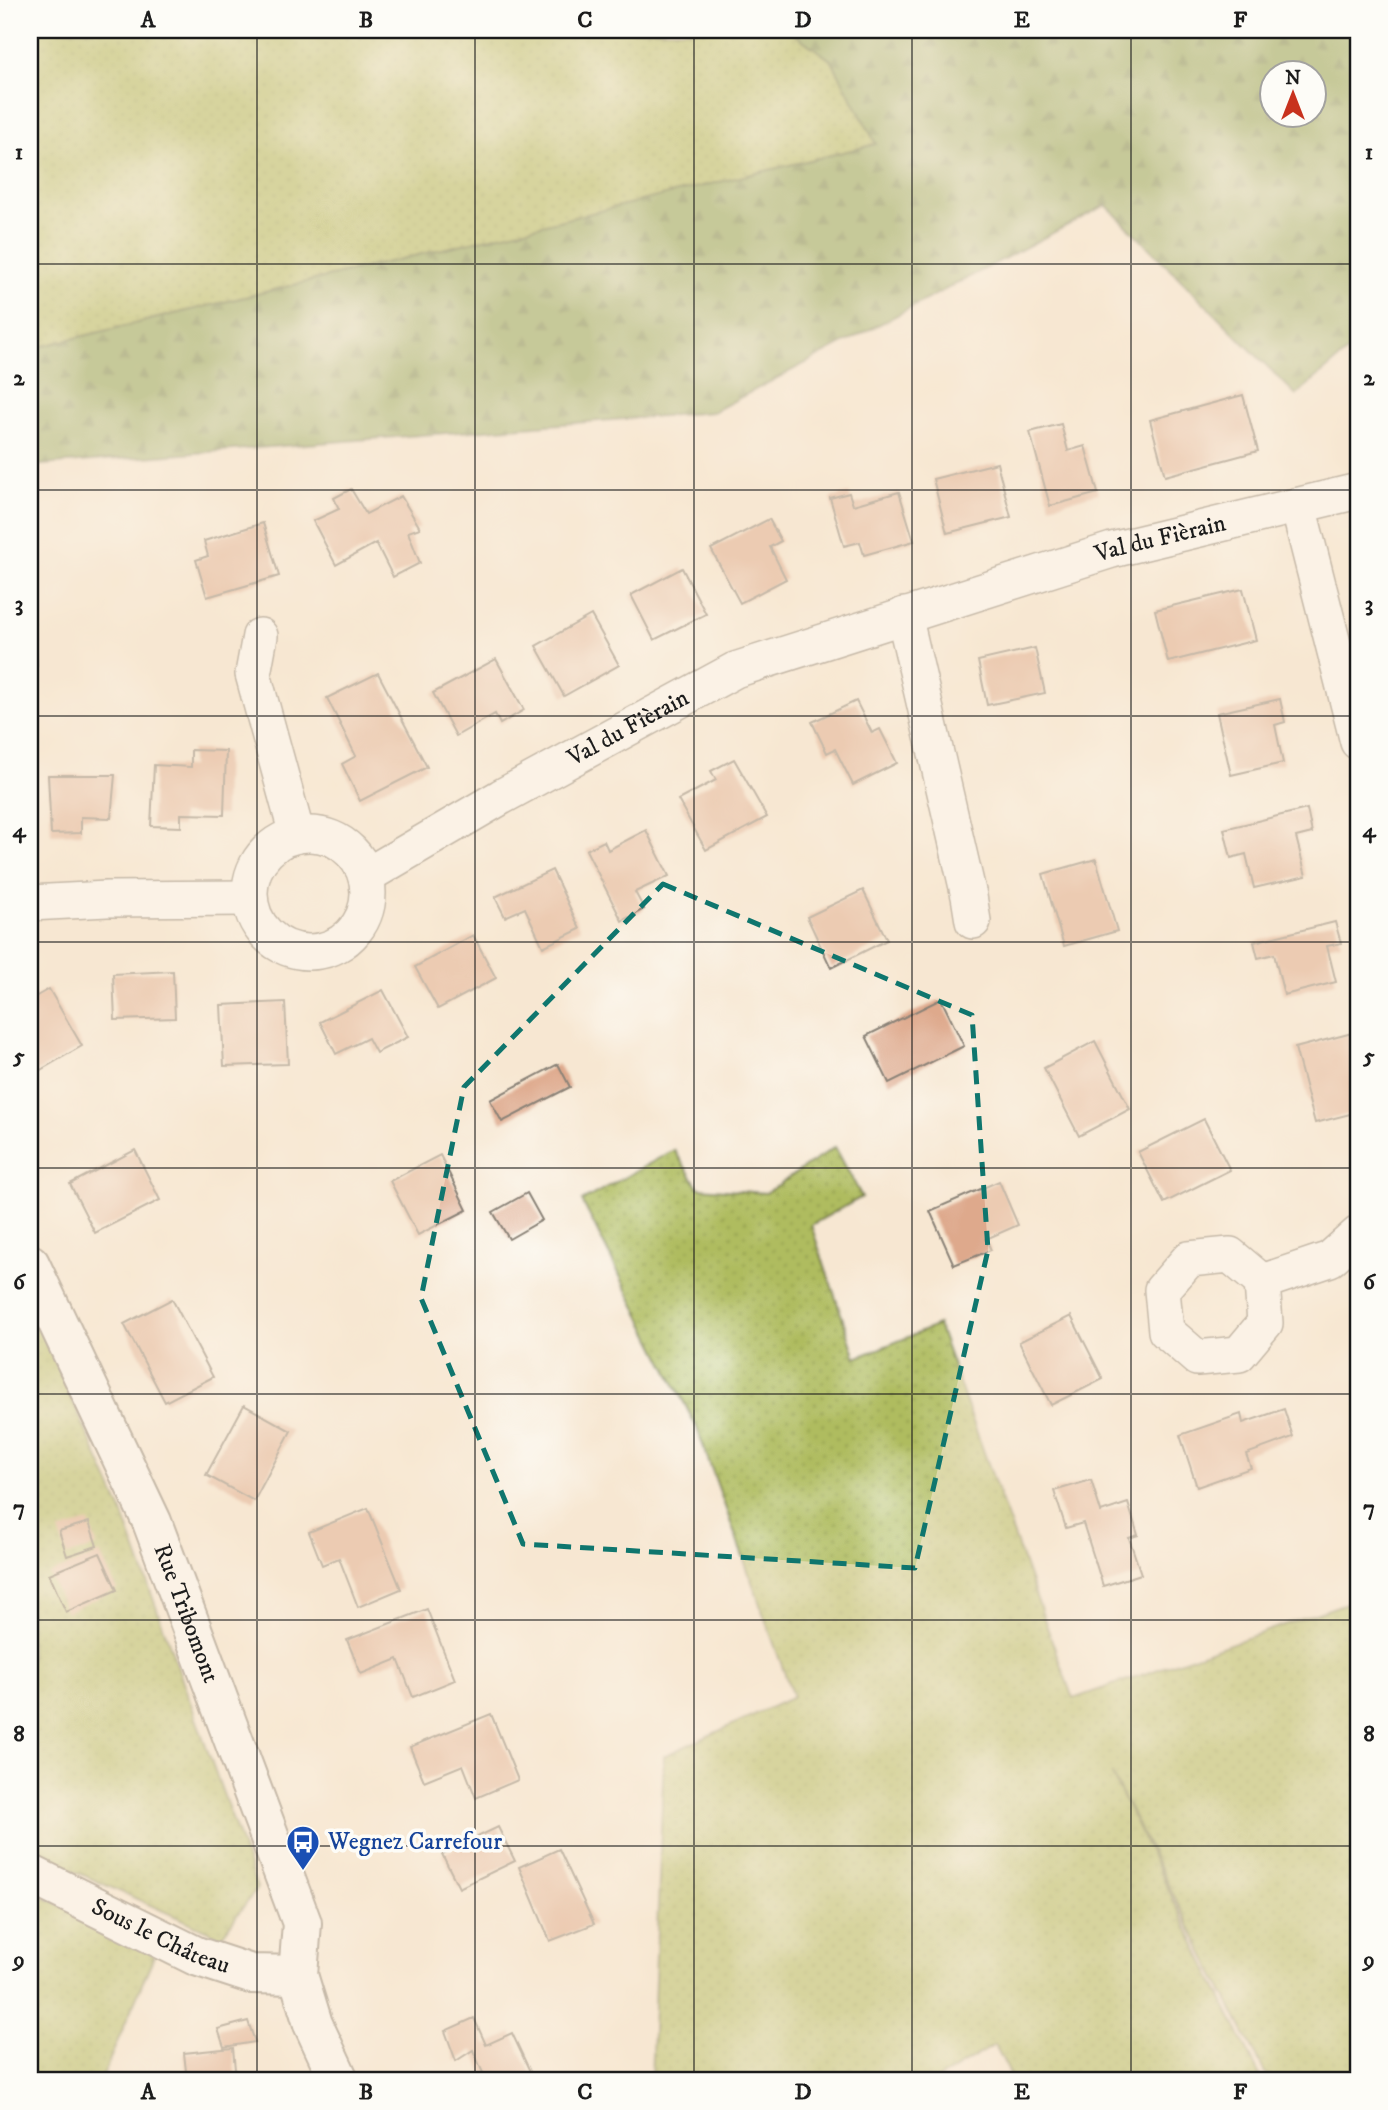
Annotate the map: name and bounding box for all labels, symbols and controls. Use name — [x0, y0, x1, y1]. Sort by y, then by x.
text: A — [140, 6, 157, 35]
text: B — [359, 6, 373, 35]
text: C — [577, 6, 593, 35]
text: D — [794, 6, 812, 35]
text: E — [1014, 6, 1030, 35]
text: F — [1233, 6, 1248, 35]
north arrow — [1258, 60, 1328, 130]
text: N — [1285, 67, 1301, 90]
text: 1 — [15, 138, 23, 167]
text: 1 — [1365, 138, 1373, 167]
text: 2 — [13, 364, 25, 393]
text: 2 — [1363, 364, 1375, 393]
street label: Val du Fièrain — [1090, 508, 1229, 570]
text: 3 — [15, 590, 23, 619]
text: 3 — [1365, 590, 1373, 619]
street label: Val du Fièrain — [561, 683, 694, 774]
text: 4 — [12, 816, 27, 845]
text: 4 — [1362, 816, 1377, 845]
text: 5 — [12, 1042, 25, 1071]
text: 5 — [1362, 1042, 1375, 1071]
text: 6 — [13, 1268, 27, 1297]
text: 6 — [1363, 1268, 1377, 1297]
text: 7 — [13, 1494, 25, 1523]
text: 7 — [1363, 1494, 1375, 1523]
street label: Rue Tribomont — [147, 1540, 226, 1687]
text: 8 — [13, 1720, 25, 1749]
text: 8 — [1363, 1720, 1375, 1749]
bus stop icon: Wegnez Carrefour — [284, 1823, 322, 1872]
place label: Wegnez Carrefour — [327, 1827, 502, 1857]
street label: Sous le Château — [86, 1892, 234, 1981]
text: 9 — [11, 1946, 25, 1975]
text: 9 — [1361, 1946, 1375, 1975]
text: A — [140, 2078, 157, 2107]
text: B — [359, 2078, 373, 2107]
text: C — [577, 2078, 593, 2107]
text: D — [794, 2078, 812, 2107]
text: E — [1014, 2078, 1030, 2107]
text: F — [1233, 2078, 1248, 2107]

